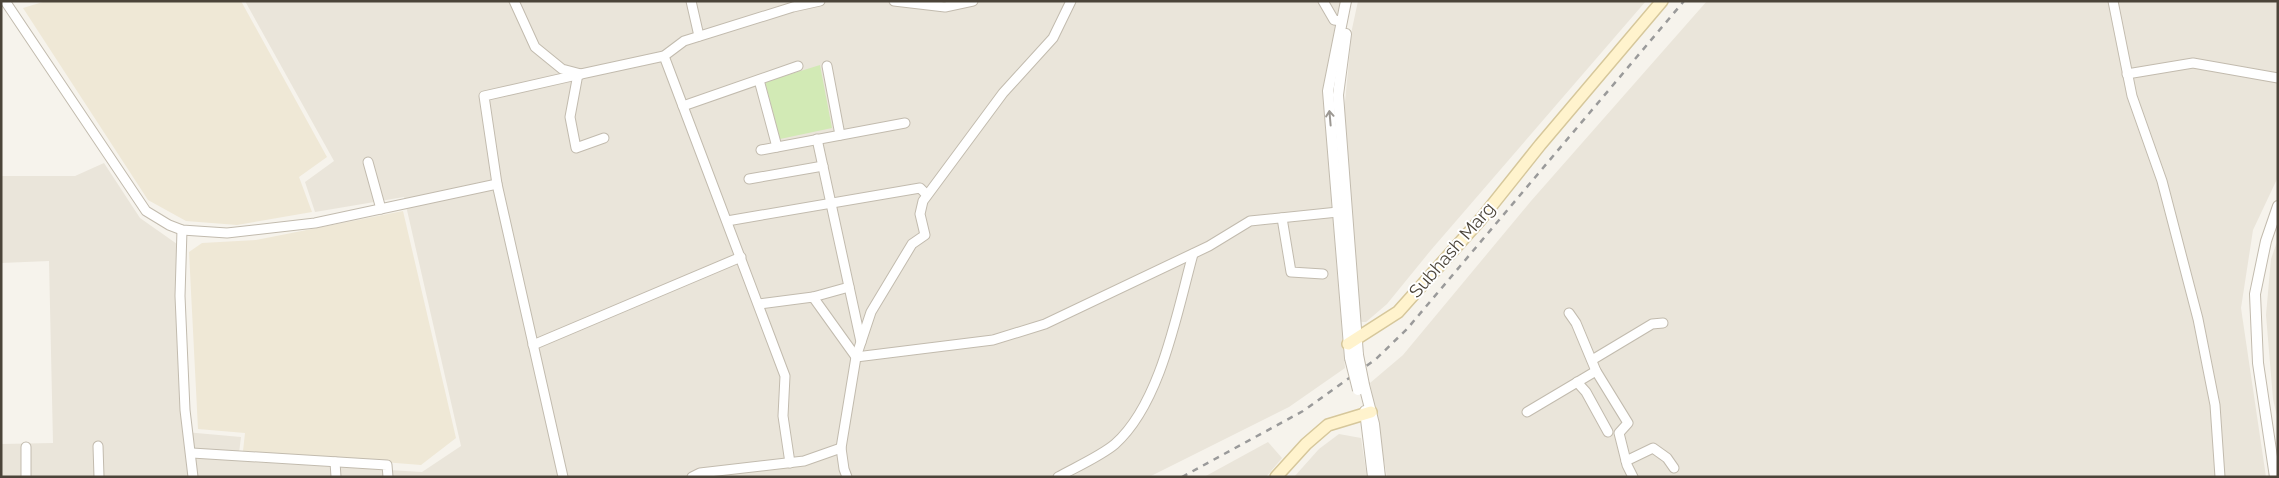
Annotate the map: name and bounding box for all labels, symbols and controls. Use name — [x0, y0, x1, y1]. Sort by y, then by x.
one-way arrow — [1326, 110, 1335, 126]
street label: Subhash Marg — [1404, 198, 1499, 302]

